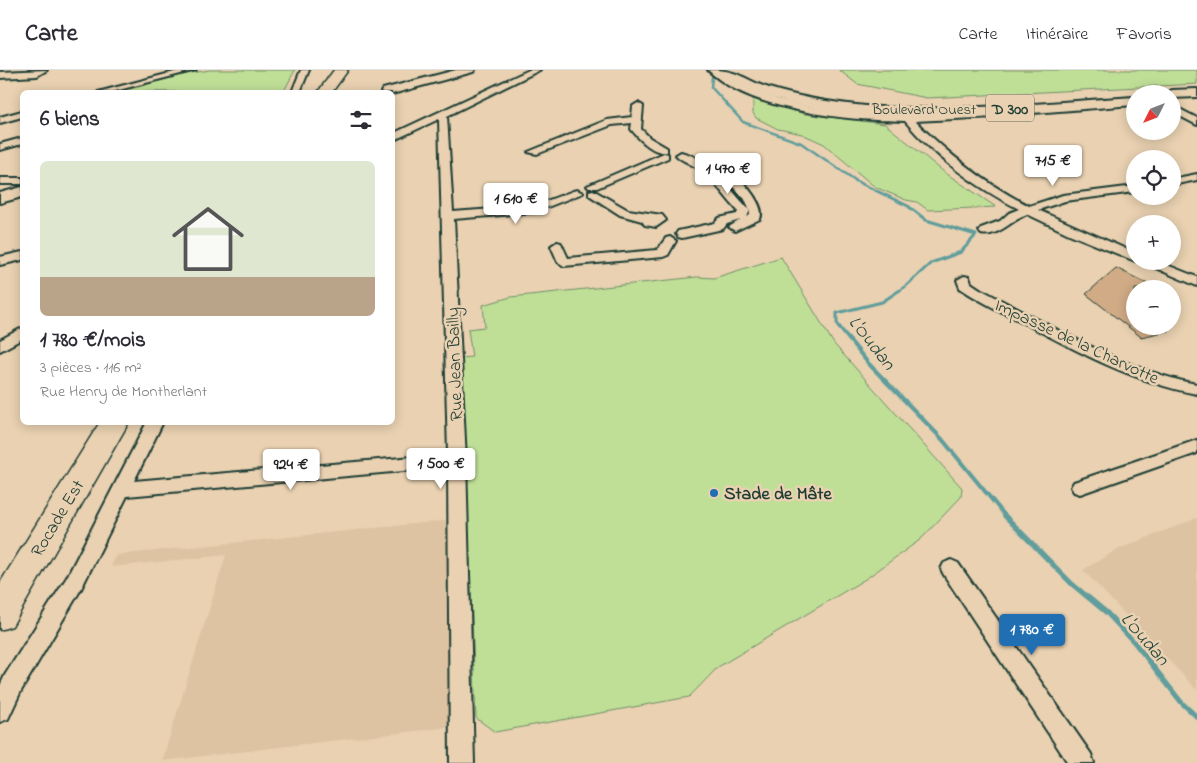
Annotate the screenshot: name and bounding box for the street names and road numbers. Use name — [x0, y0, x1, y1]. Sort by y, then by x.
road number: D 300 — [986, 94, 1034, 122]
street label: Boulevard Ouest — [871, 99, 976, 121]
street label: Impasse de la Charvotte — [990, 293, 1163, 393]
street label: Rue Jean Bailly — [441, 307, 471, 421]
street label: Rocade Est — [25, 476, 92, 563]

